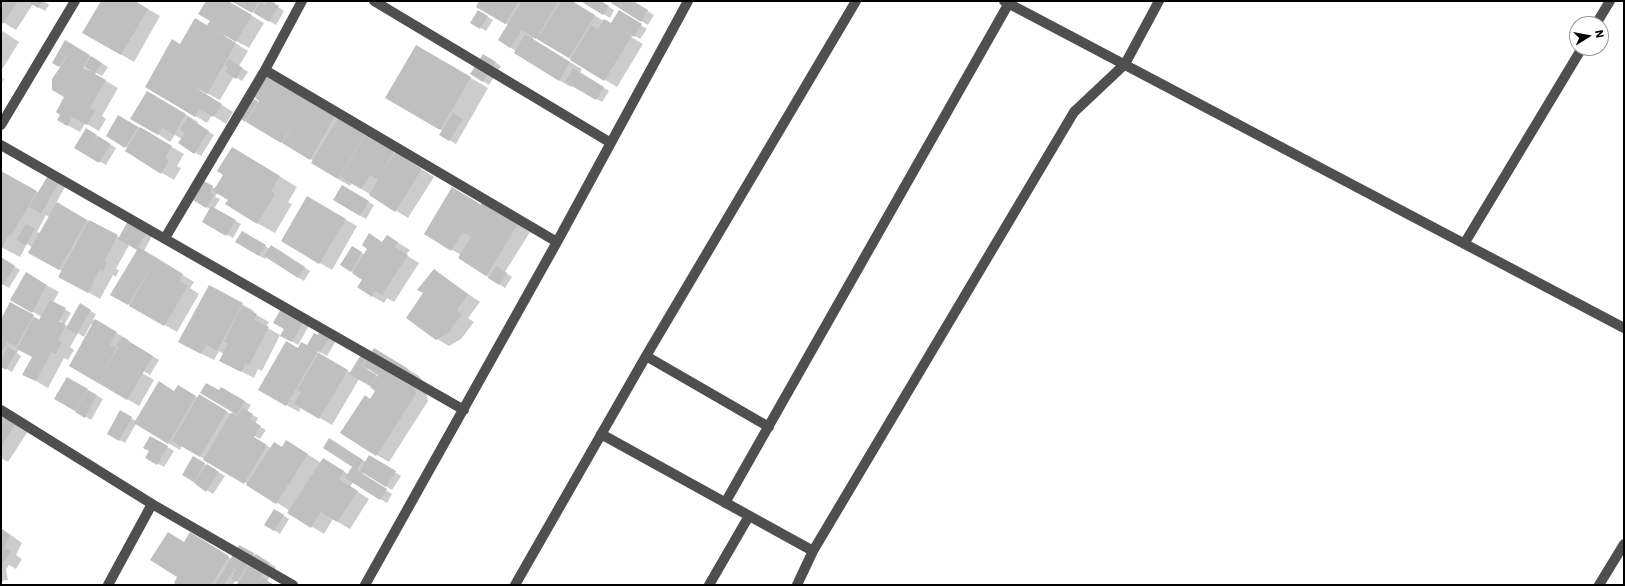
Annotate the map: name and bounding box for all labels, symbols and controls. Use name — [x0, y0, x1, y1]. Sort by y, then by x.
north arrow — [1569, 16, 1609, 56]
text: N — [1592, 29, 1607, 39]

